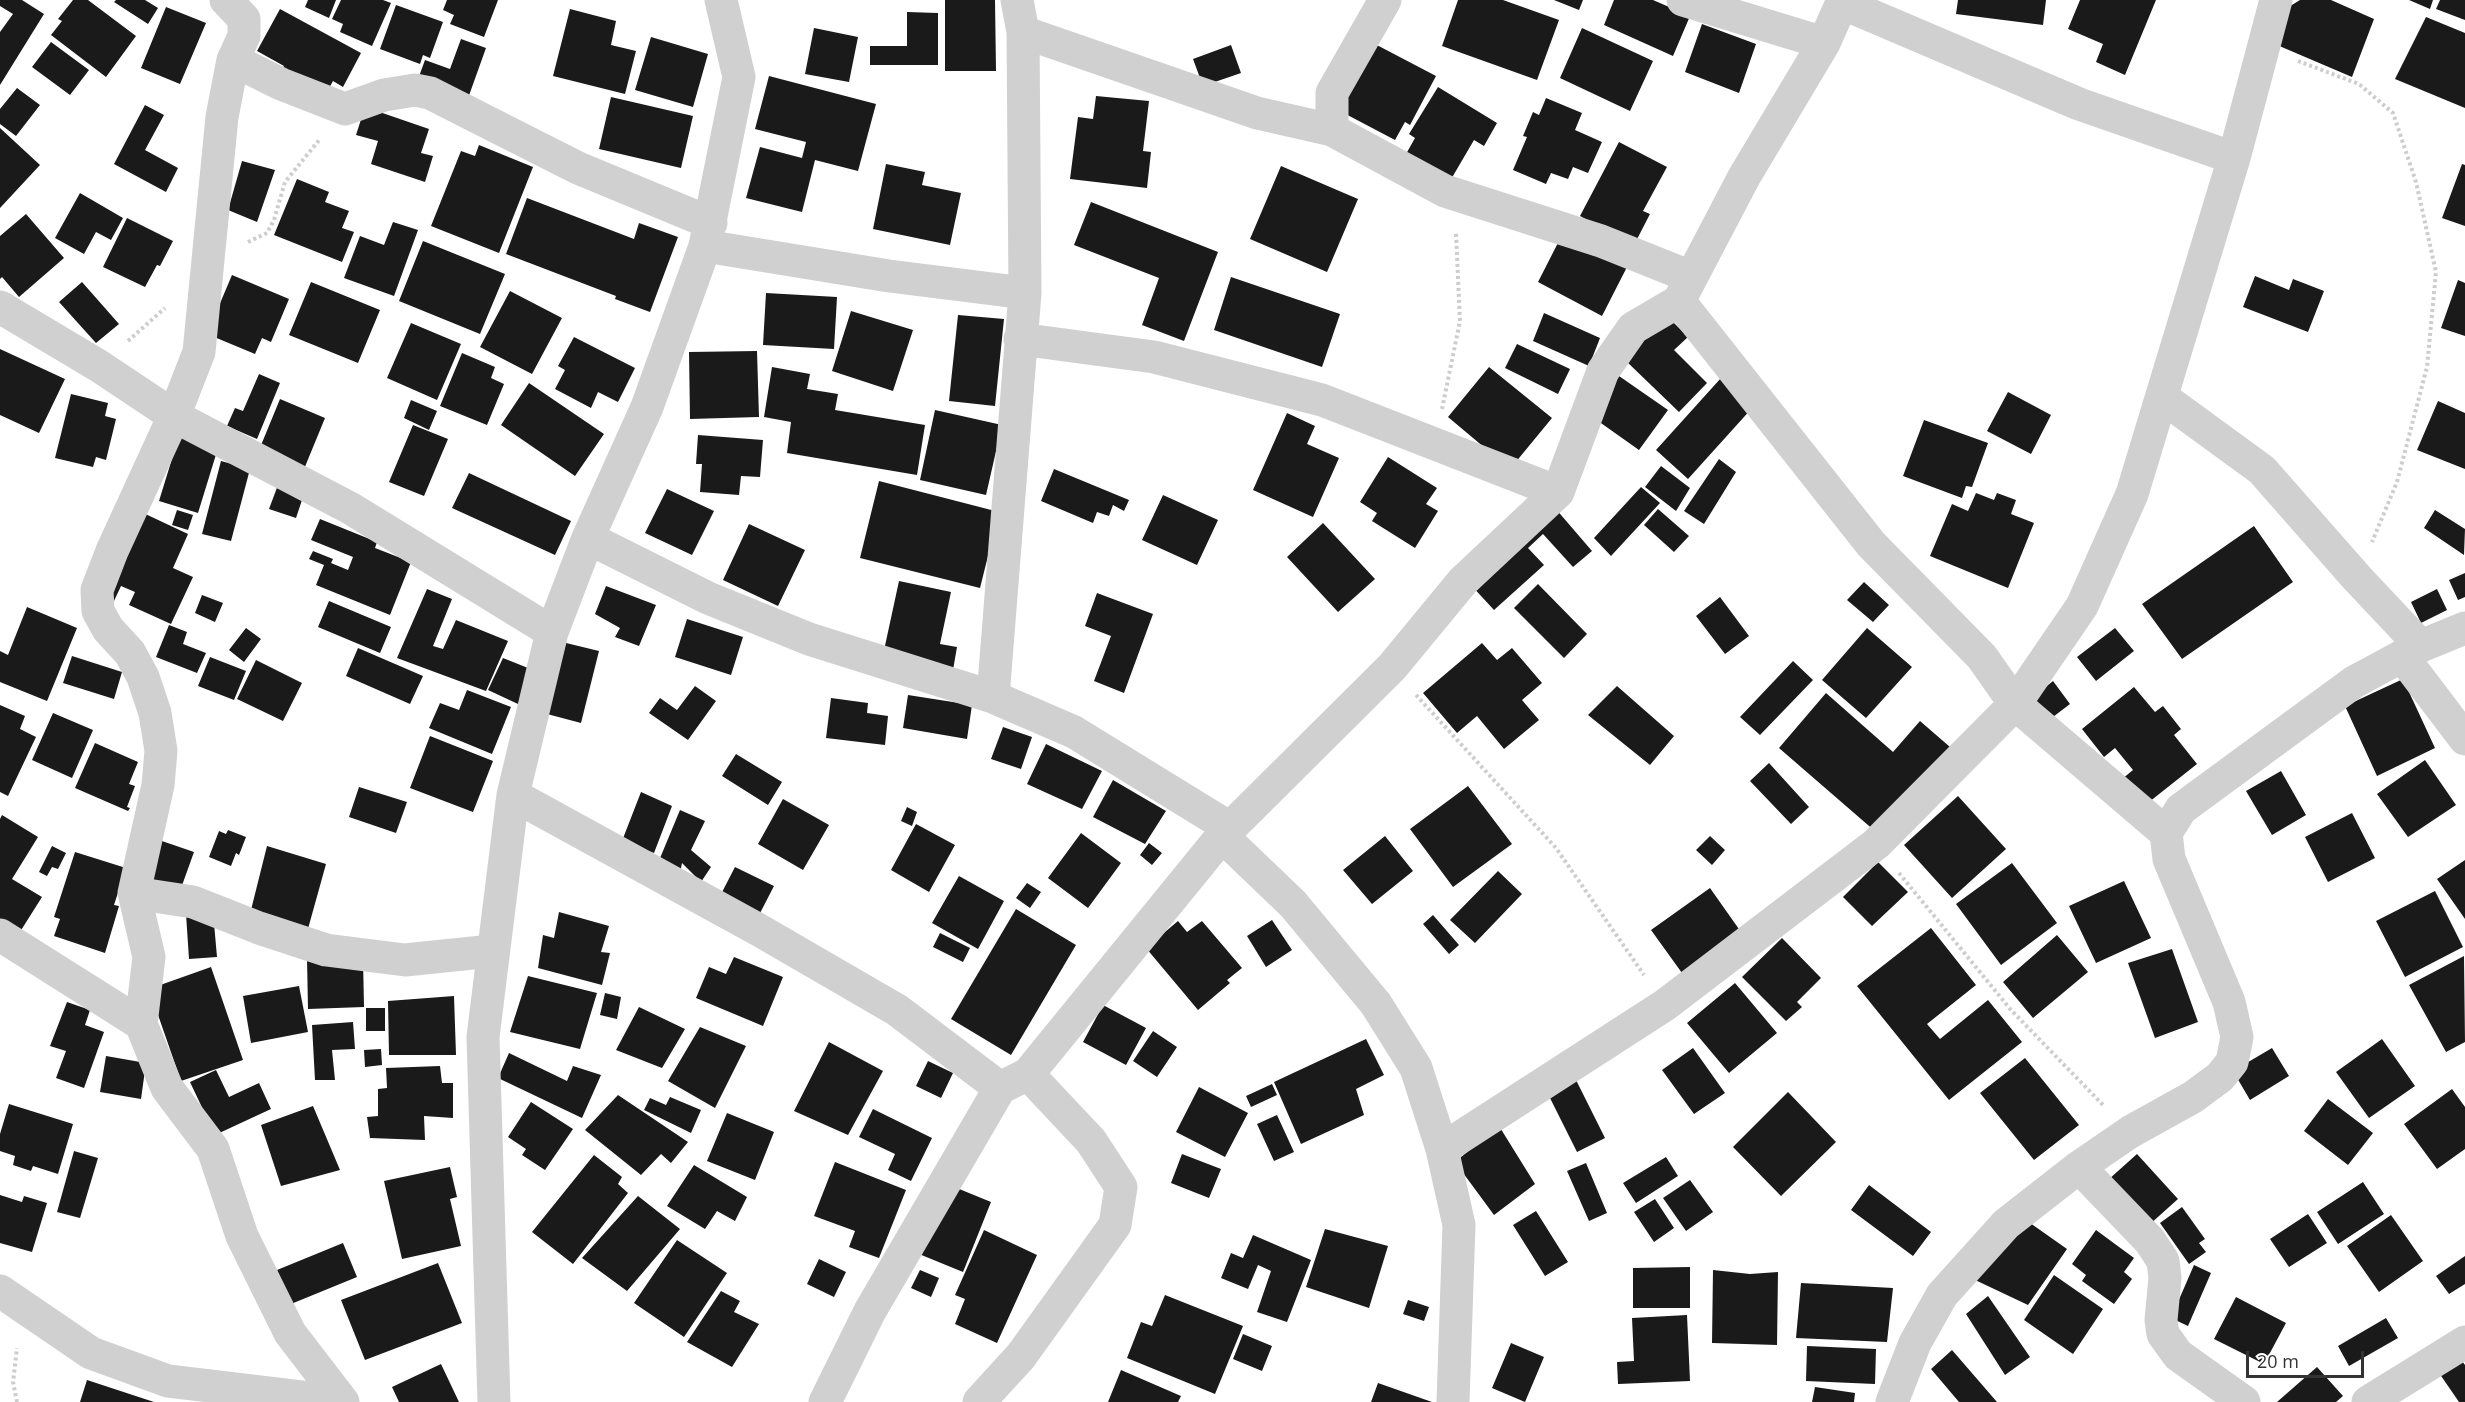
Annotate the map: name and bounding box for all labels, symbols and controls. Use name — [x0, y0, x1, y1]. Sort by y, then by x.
scale bar — [2249, 1339, 2368, 1377]
text: 20 m — [2257, 1349, 2299, 1373]

